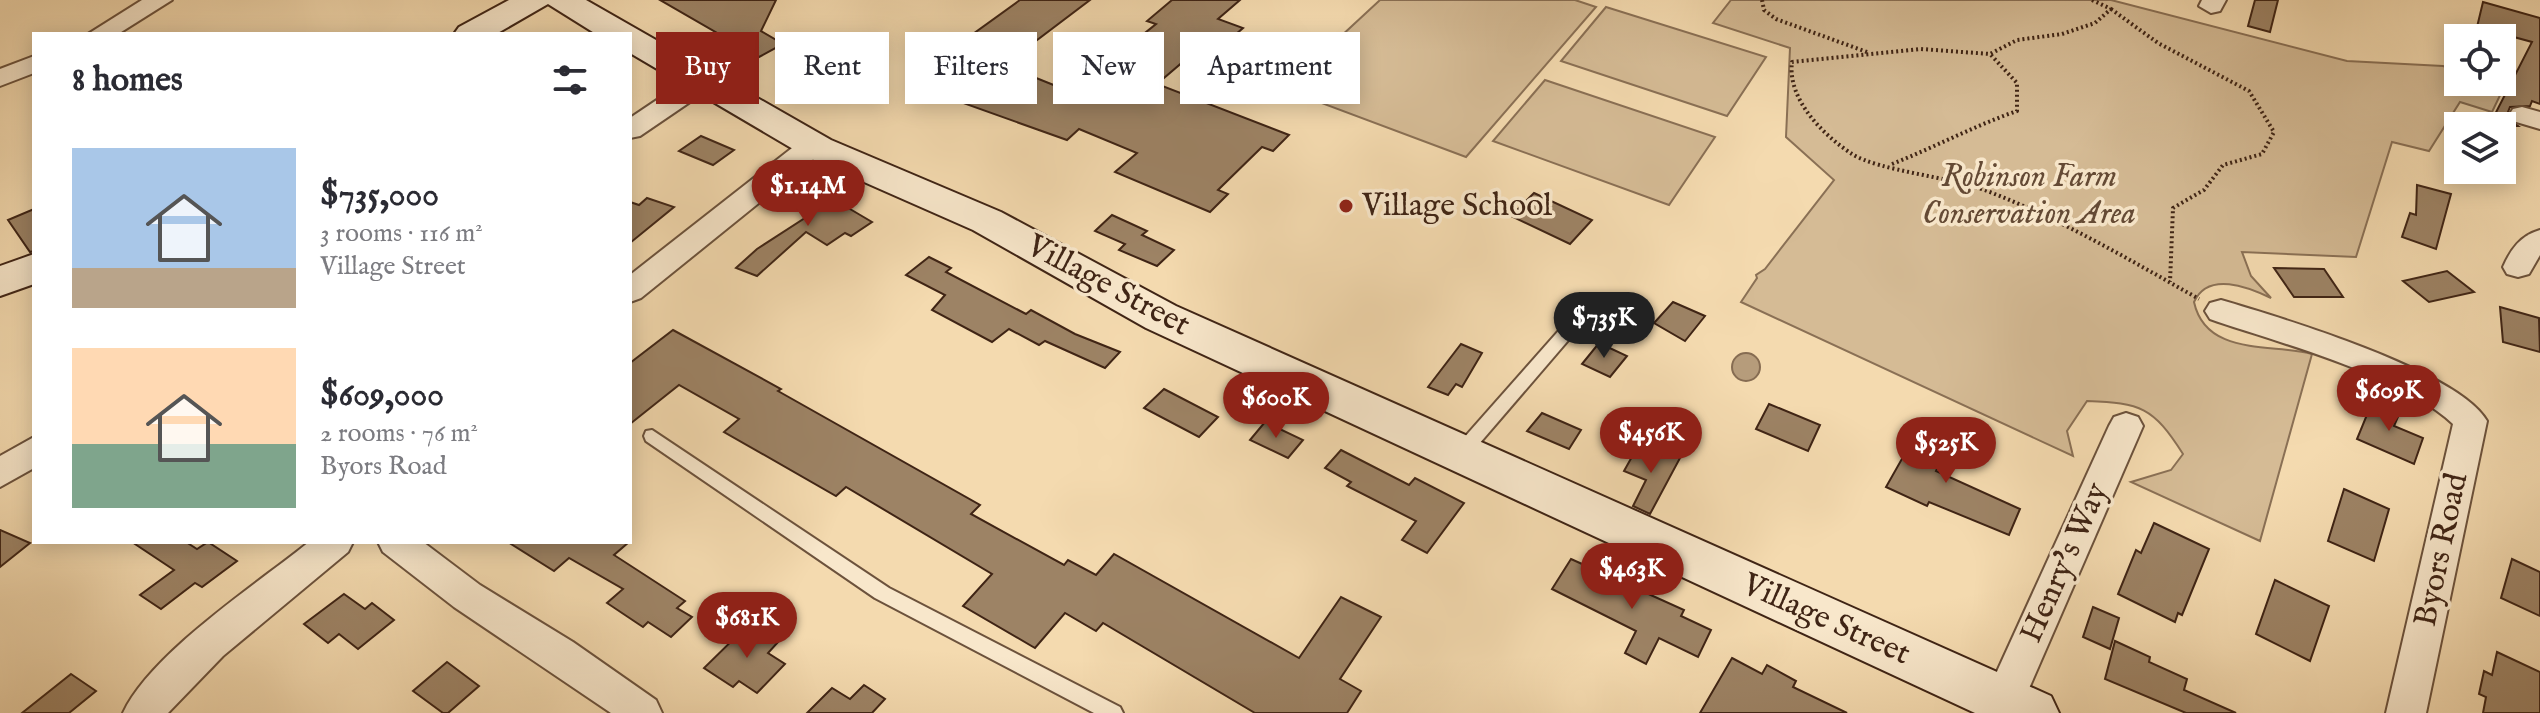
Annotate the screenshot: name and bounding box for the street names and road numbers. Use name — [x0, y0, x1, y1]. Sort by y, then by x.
street label: Village Street — [1018, 225, 1197, 346]
street label: Byors Road — [2406, 469, 2478, 630]
street label: Henry's Way — [2012, 476, 2119, 649]
street label: Village Street — [1735, 564, 1916, 675]

